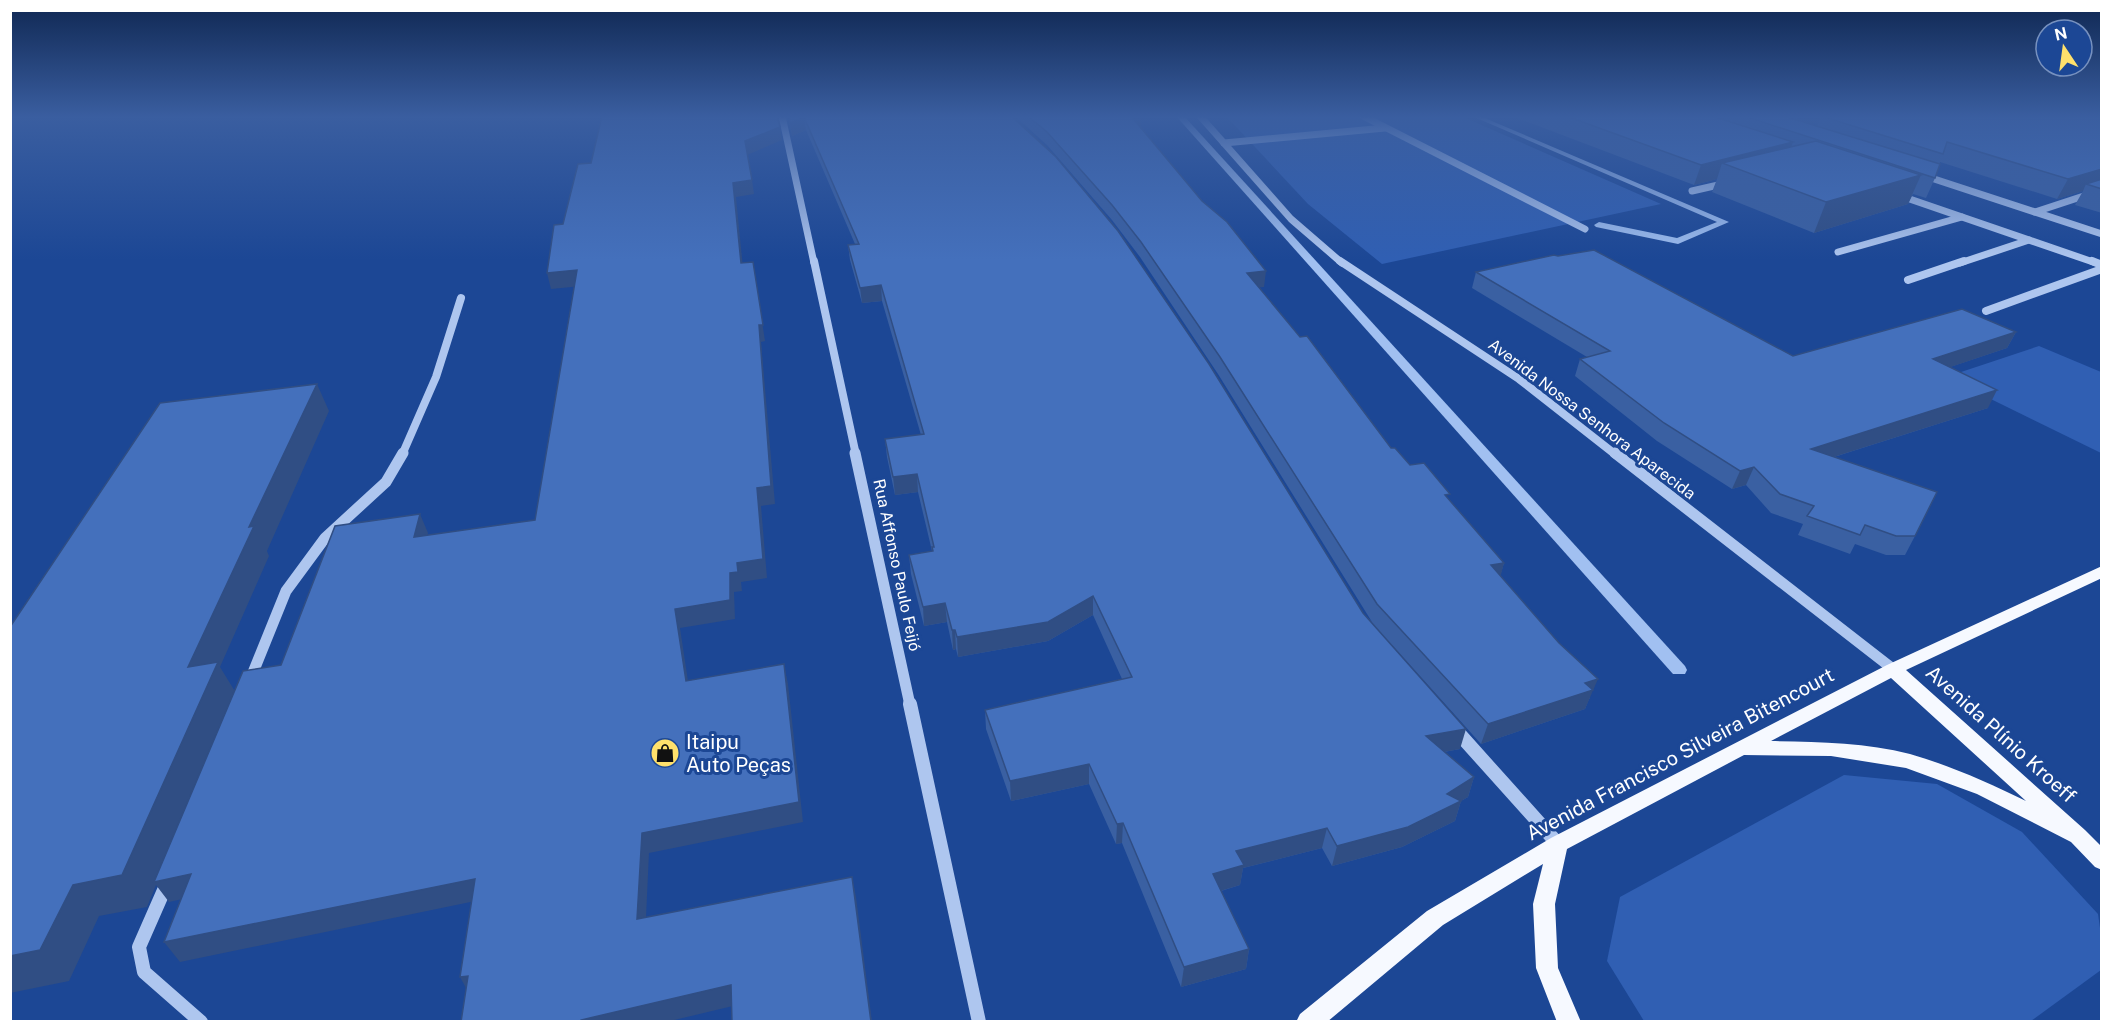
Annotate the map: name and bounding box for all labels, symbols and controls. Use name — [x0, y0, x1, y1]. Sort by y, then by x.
north arrow — [2034, 18, 2094, 78]
text: N — [2053, 23, 2069, 45]
street label: Avenida Nossa Senhora Aparecida — [1485, 335, 1699, 503]
street label: Rua Affonso Paulo Feijó — [869, 477, 925, 653]
street label: Avenida Plínio Kroeff — [1921, 660, 2081, 808]
street label: Avenida Francisco Silveira Bitencourt — [1522, 662, 1838, 846]
place label: Itaipu Auto Peças — [686, 730, 791, 777]
shop icon: Itaipu Auto Peças — [649, 737, 681, 769]

